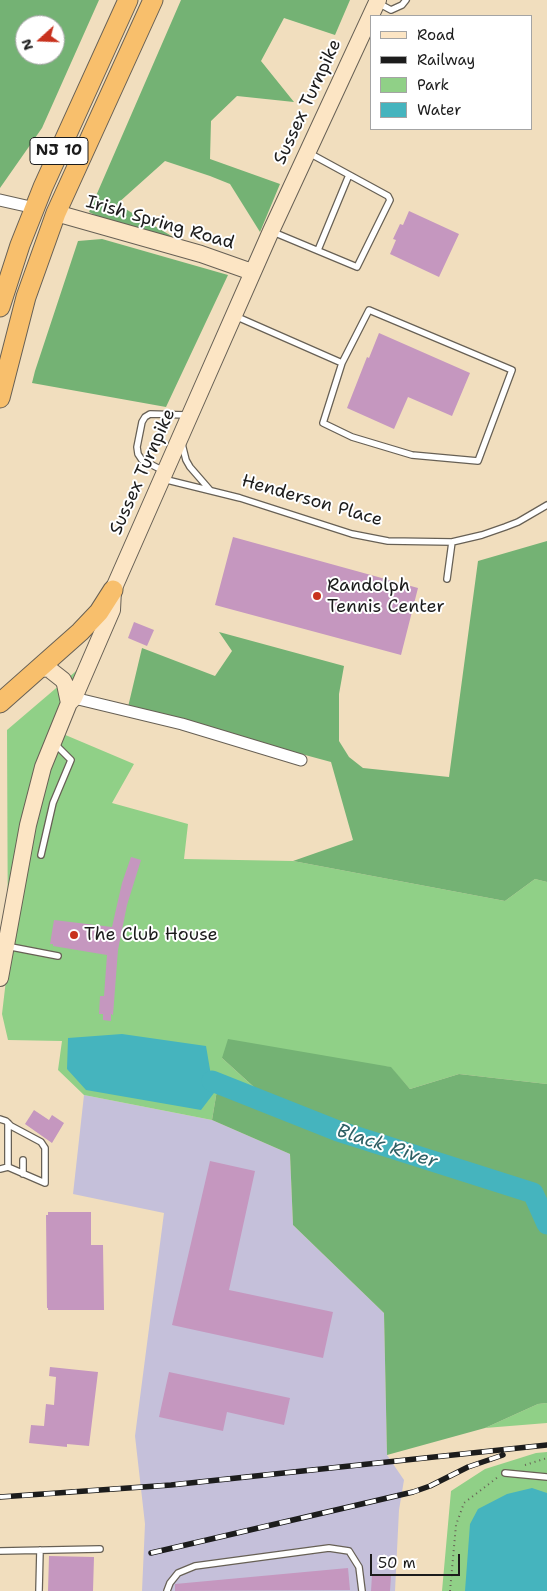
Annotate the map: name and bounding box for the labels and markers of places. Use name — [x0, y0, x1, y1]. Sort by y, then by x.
place label: Randolph Tennis Center — [327, 575, 445, 618]
marker: Randolph Tennis Center — [311, 590, 323, 602]
place label: The Club House — [84, 924, 218, 946]
marker: The Club House — [68, 929, 80, 941]

